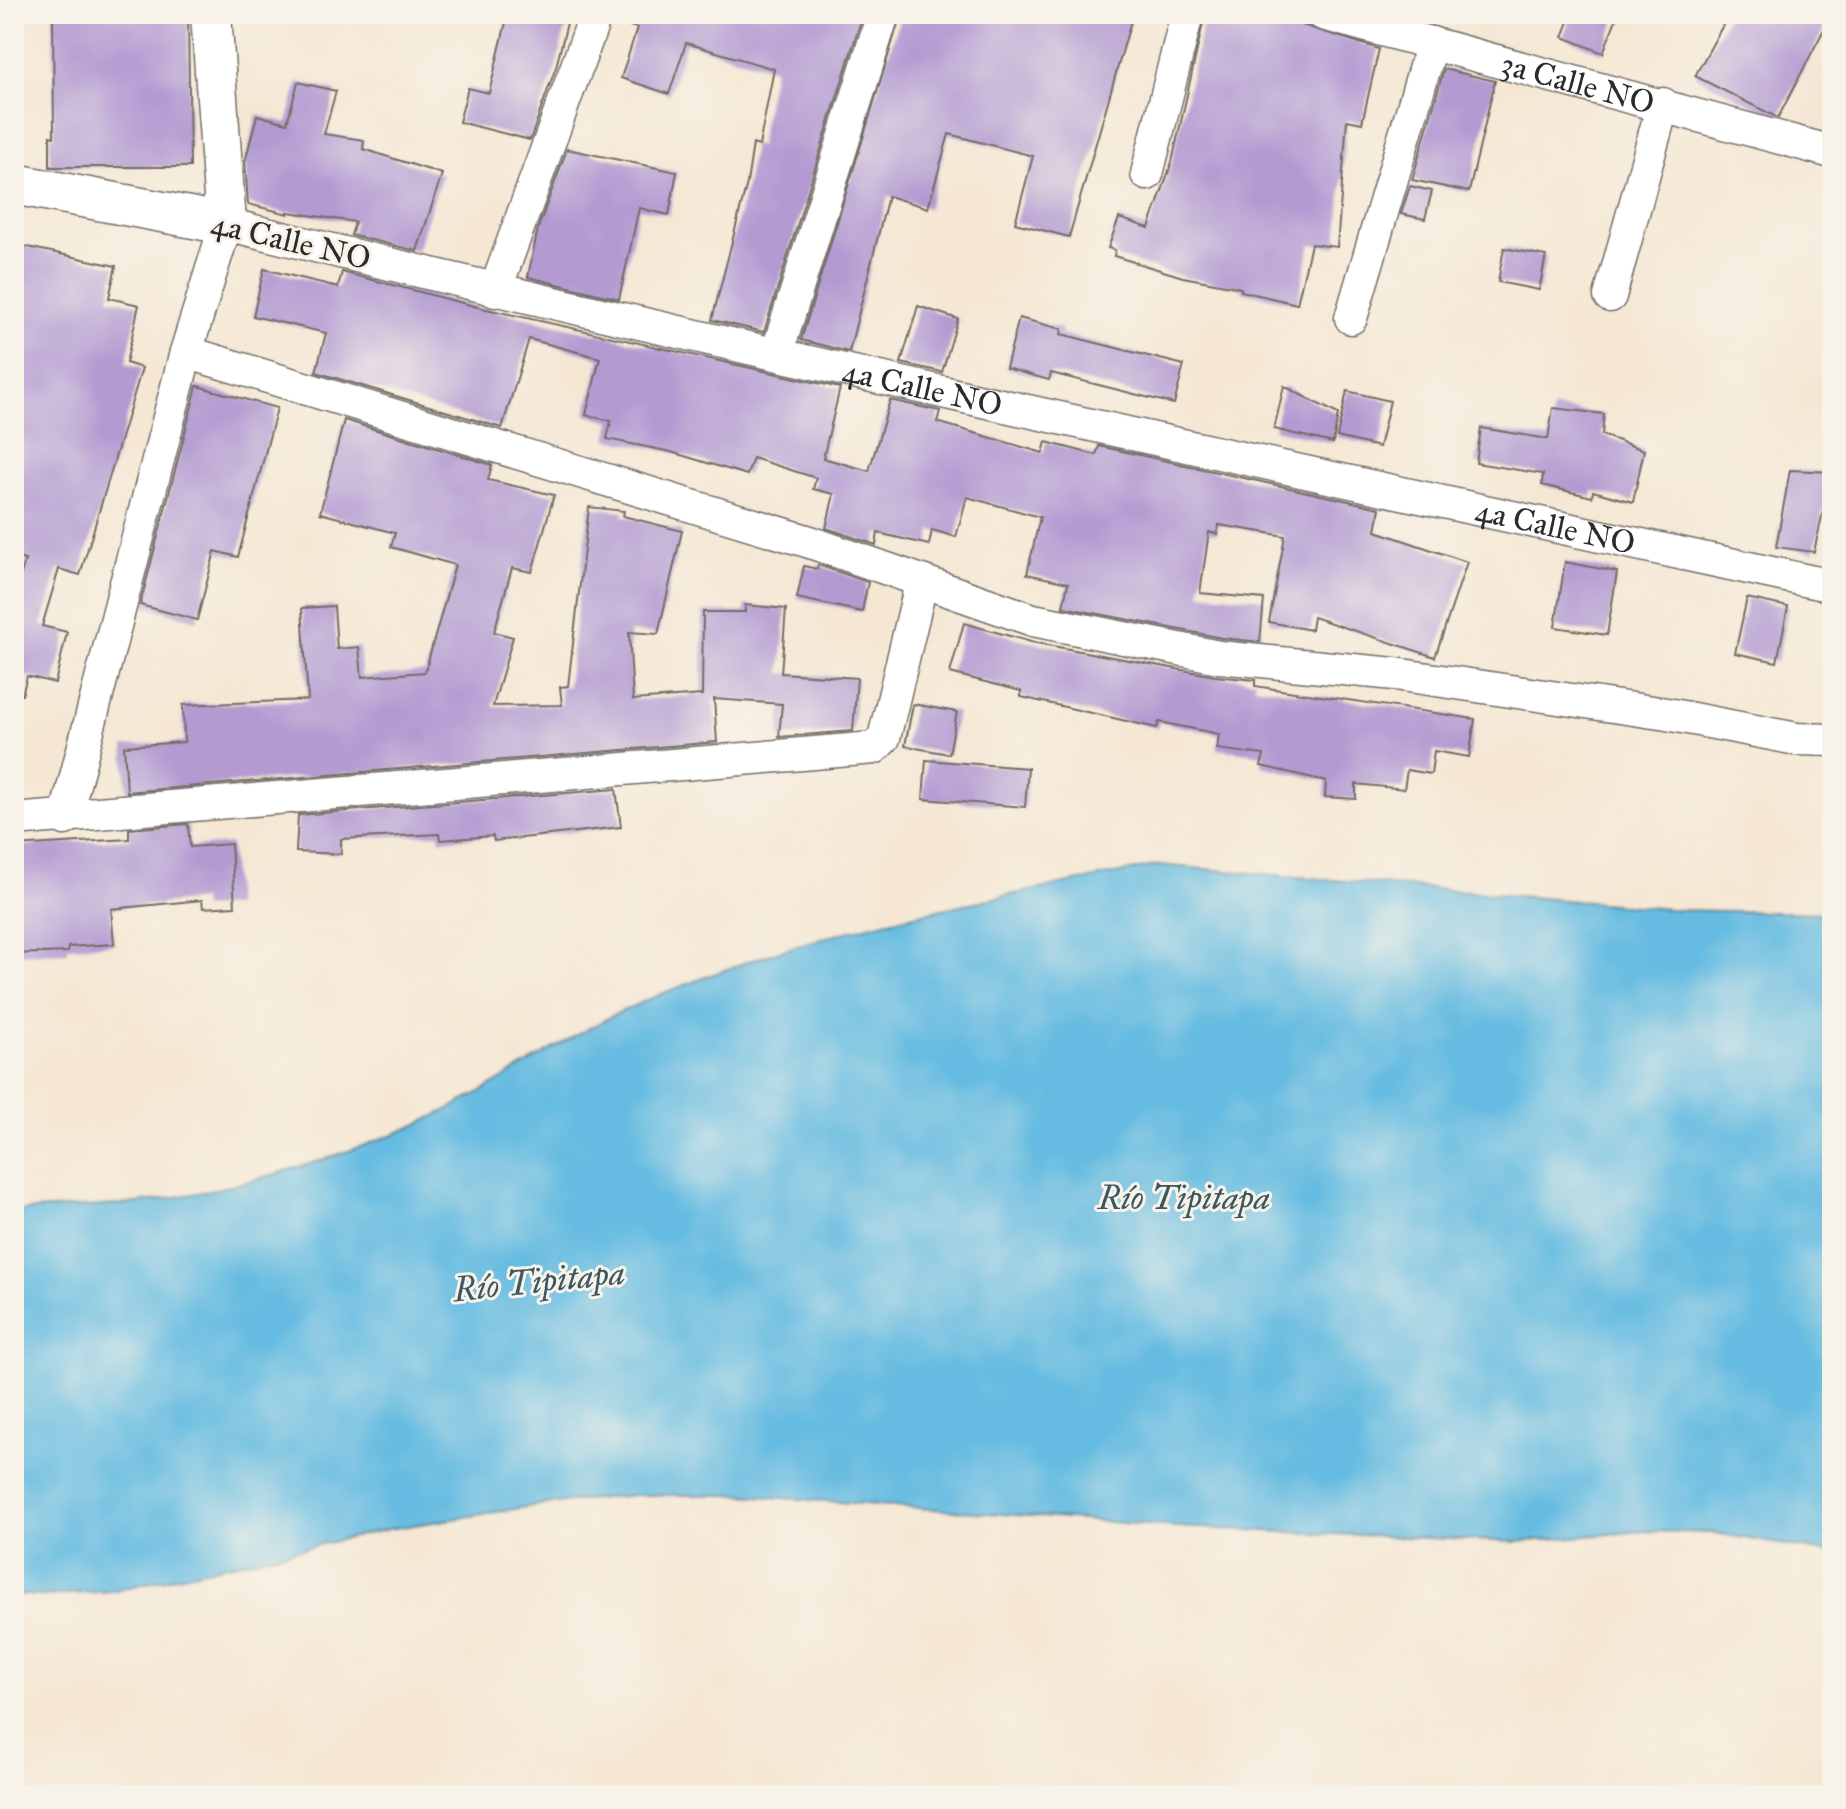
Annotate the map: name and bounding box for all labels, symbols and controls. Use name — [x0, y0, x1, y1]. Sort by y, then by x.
street label: 3a Calle NO — [1497, 44, 1659, 122]
street label: 4a Calle NO — [208, 204, 374, 278]
street label: 4a Calle NO — [839, 351, 1006, 424]
street label: 4a Calle NO — [1472, 490, 1639, 562]
water label: Río Tipitapa — [1097, 1177, 1270, 1219]
water label: Río Tipitapa — [450, 1252, 627, 1311]

